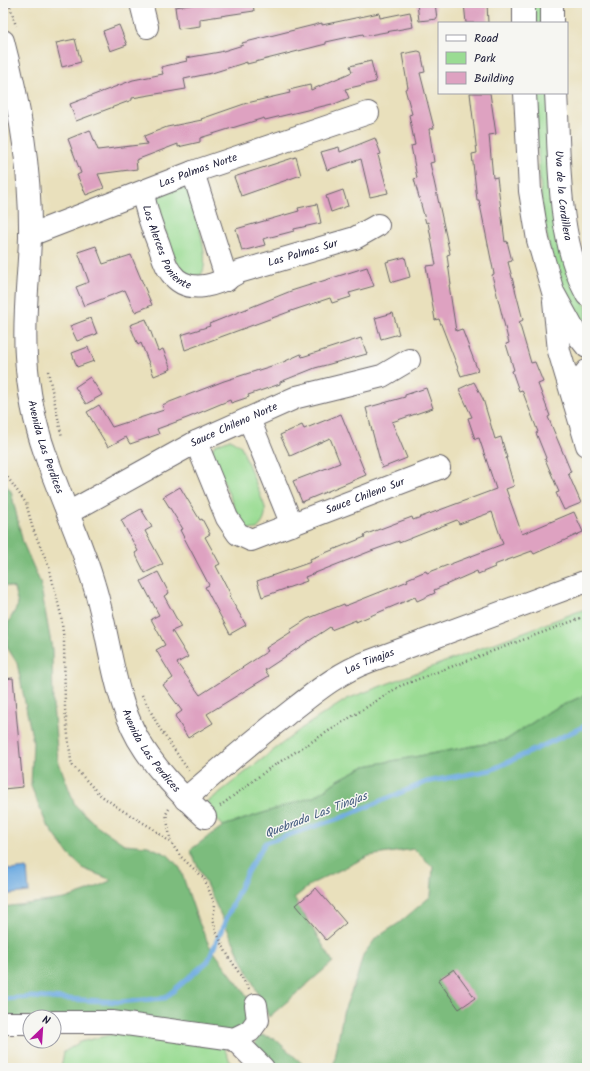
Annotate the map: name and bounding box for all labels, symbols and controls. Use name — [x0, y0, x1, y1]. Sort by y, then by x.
legend — [438, 22, 568, 94]
text: Road — [474, 29, 499, 48]
text: Park — [474, 49, 496, 68]
text: Building — [474, 69, 514, 88]
street label: Las Palmas Norte — [156, 149, 240, 193]
street label: Uva de la Cordillera — [549, 150, 577, 243]
street label: Los Alerces Poniente — [137, 203, 193, 295]
street label: Las Palmas Sur — [266, 234, 341, 272]
street label: Sauce Chileno Norte — [187, 398, 281, 452]
street label: Avenida Las Perdices — [22, 399, 68, 497]
street label: Sauce Chileno Sur — [323, 472, 409, 520]
street label: Las Tinajas — [341, 644, 397, 680]
street label: Avenida Las Perdices — [117, 707, 185, 797]
water label: Quebrada Las Tinajas — [262, 786, 372, 843]
north arrow — [22, 1009, 62, 1049]
text: N — [39, 1011, 53, 1030]

